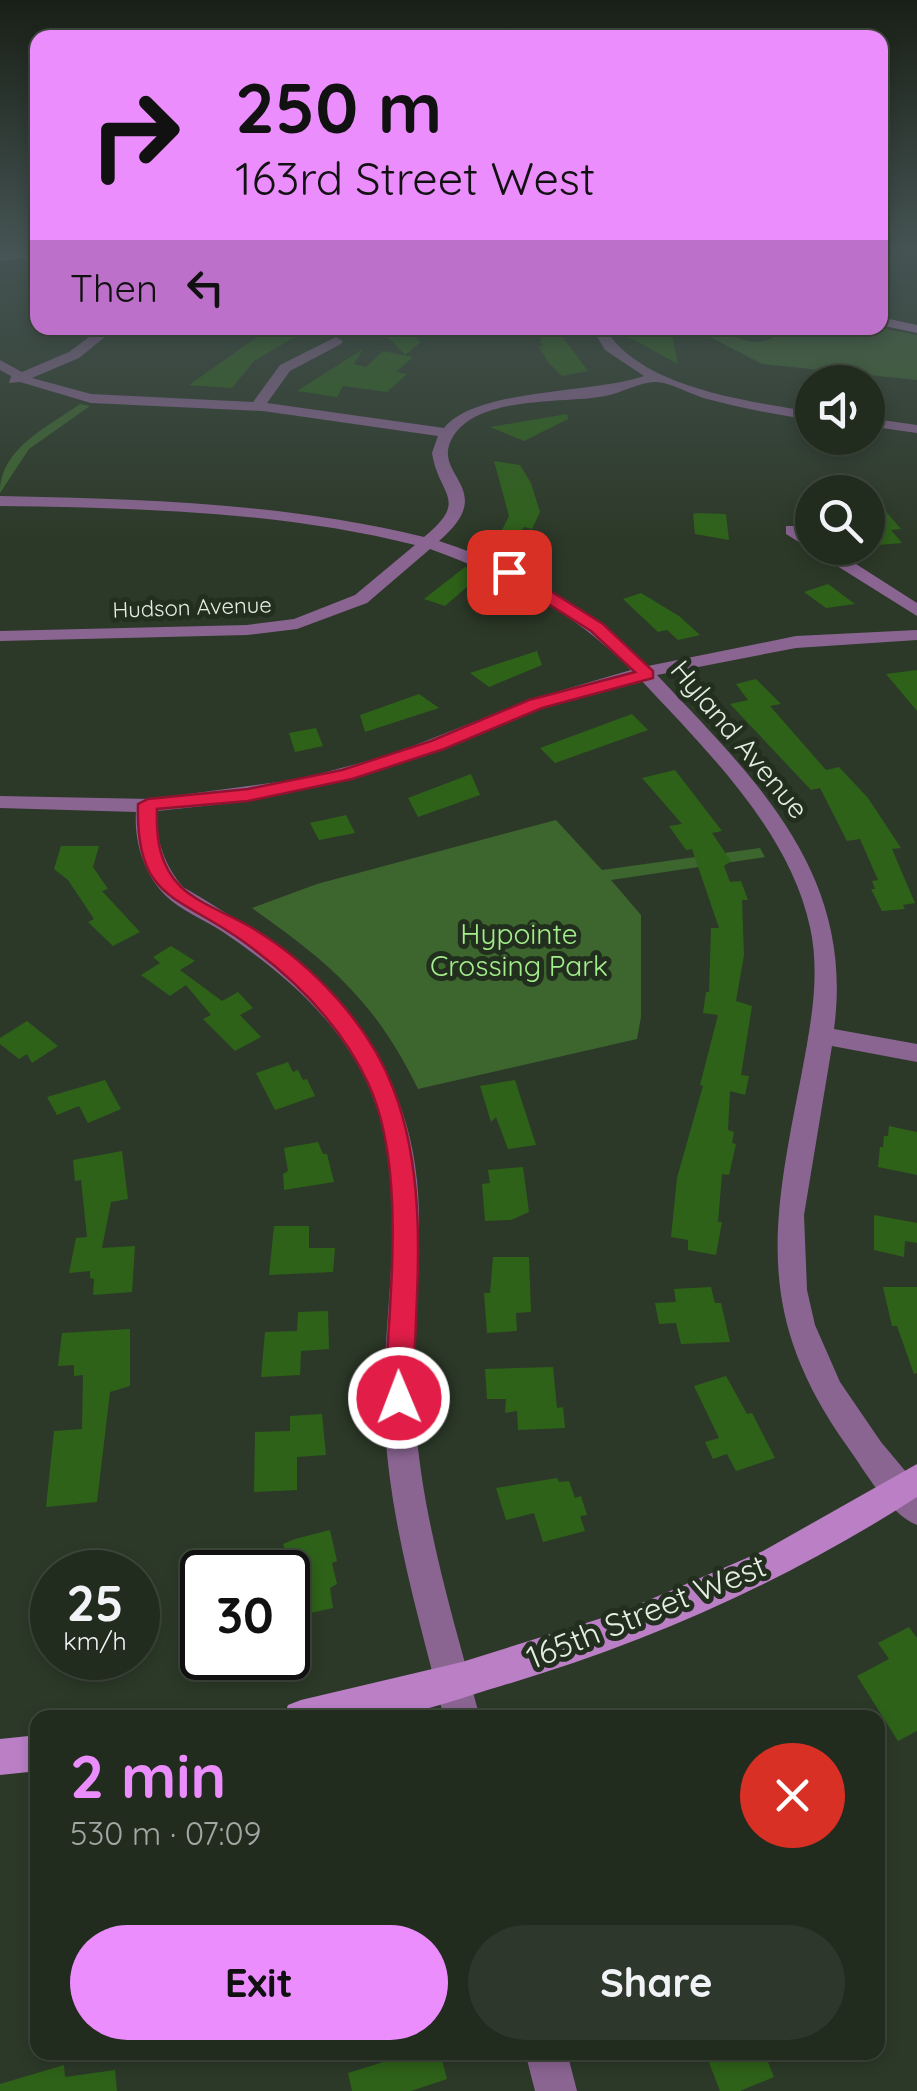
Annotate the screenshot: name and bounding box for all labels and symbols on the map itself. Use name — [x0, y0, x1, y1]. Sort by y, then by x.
pin — [467, 530, 552, 615]
street label: Hudson Avenue — [112, 590, 272, 624]
street label: Hyland Avenue — [664, 653, 816, 825]
park label: Hypointe Crossing Park — [430, 916, 608, 983]
position arrow — [347, 1346, 451, 1450]
street label: 165th Street West — [520, 1545, 772, 1677]
speed limit sign: 30 — [180, 1550, 310, 1680]

